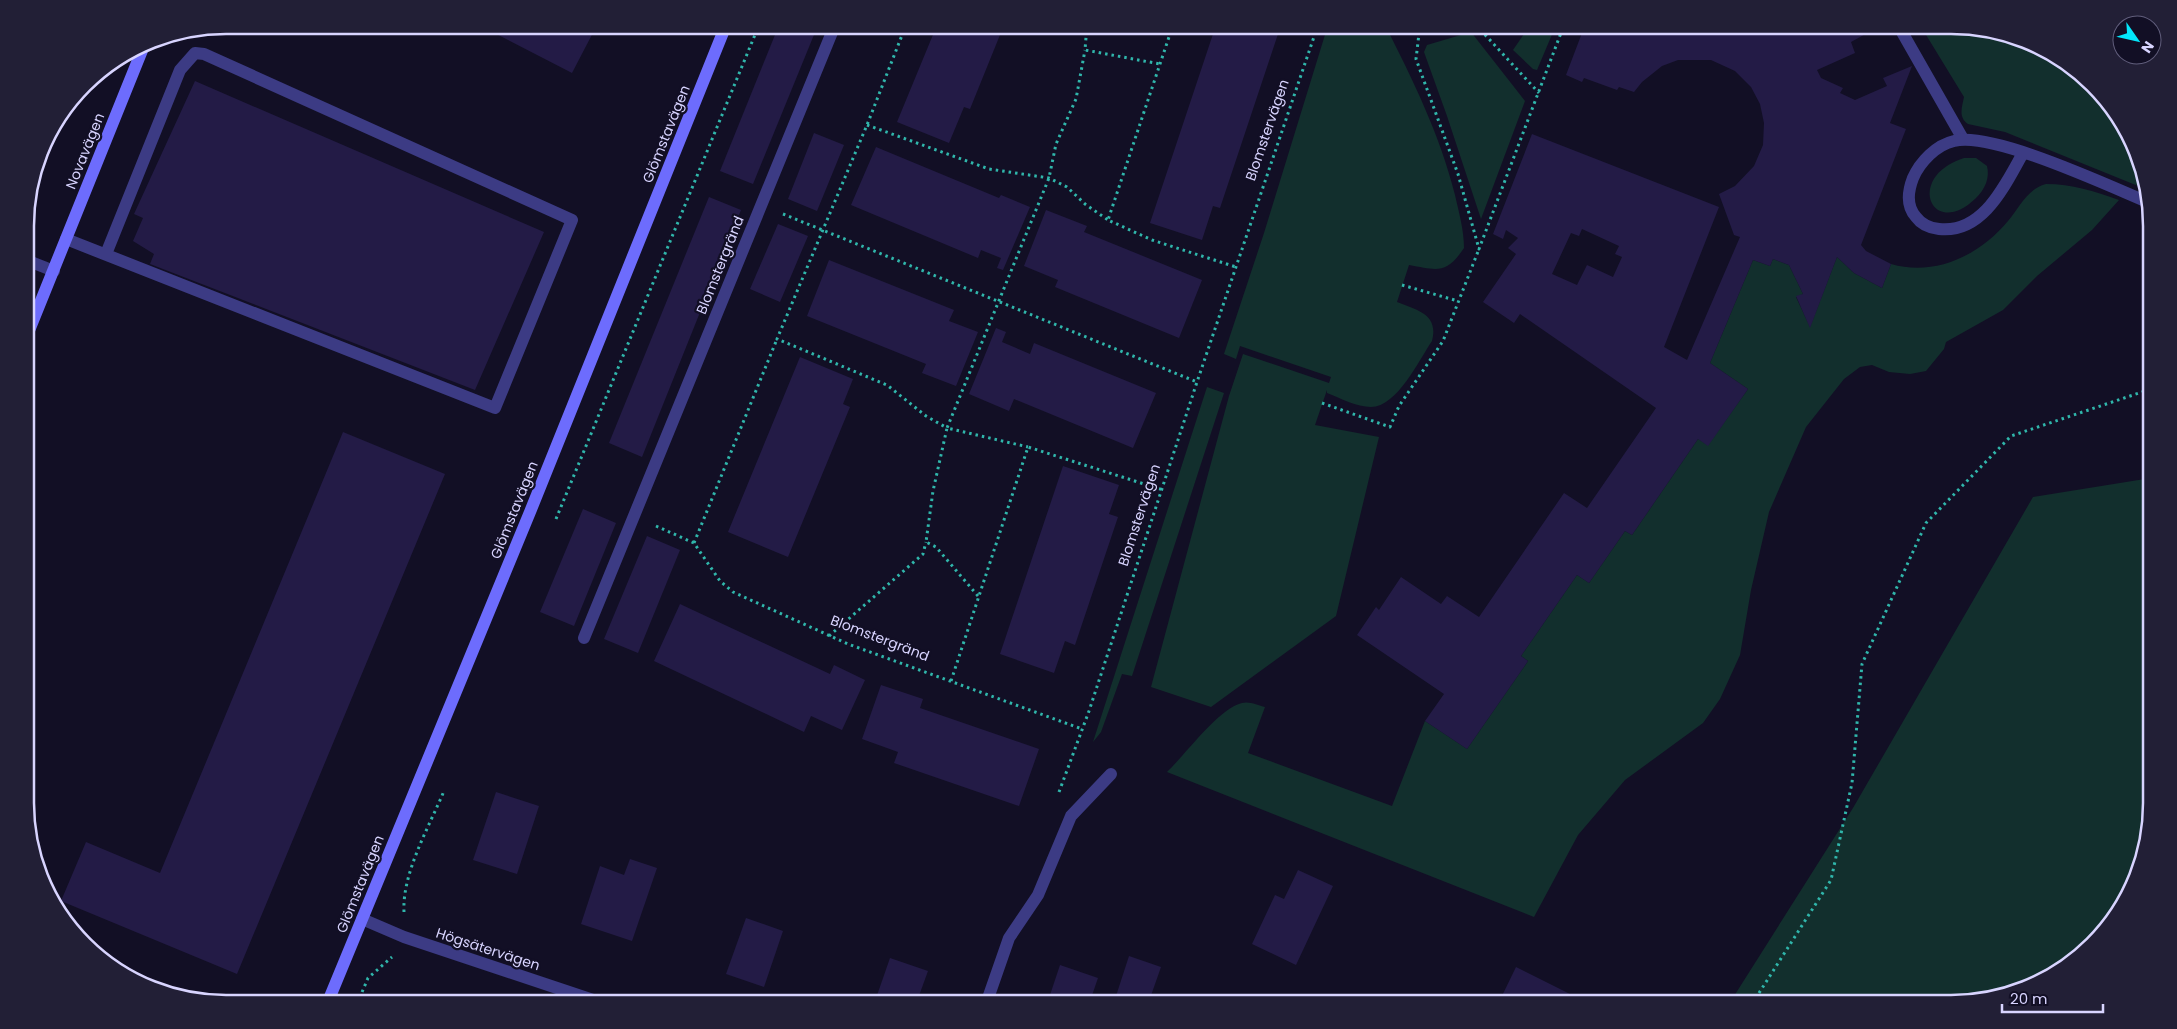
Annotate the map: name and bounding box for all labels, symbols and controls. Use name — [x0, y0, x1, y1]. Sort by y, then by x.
north arrow — [2112, 15, 2162, 65]
text: N — [2137, 37, 2159, 57]
street label: Blomstervägen — [1240, 77, 1294, 183]
street label: Glömstavägen — [637, 82, 695, 186]
street label: Novavägen — [61, 110, 109, 192]
street label: Blomstergränd — [691, 213, 749, 317]
street label: Glömstavägen — [485, 458, 543, 562]
street label: Blomstervägen — [1113, 461, 1165, 569]
street label: Blomstergränd — [828, 610, 932, 666]
street label: Glömstavägen — [331, 832, 389, 936]
street label: Högsätervägen — [433, 923, 543, 975]
scale bar — [2002, 982, 2103, 1014]
text: 20 m — [2010, 988, 2048, 1009]

